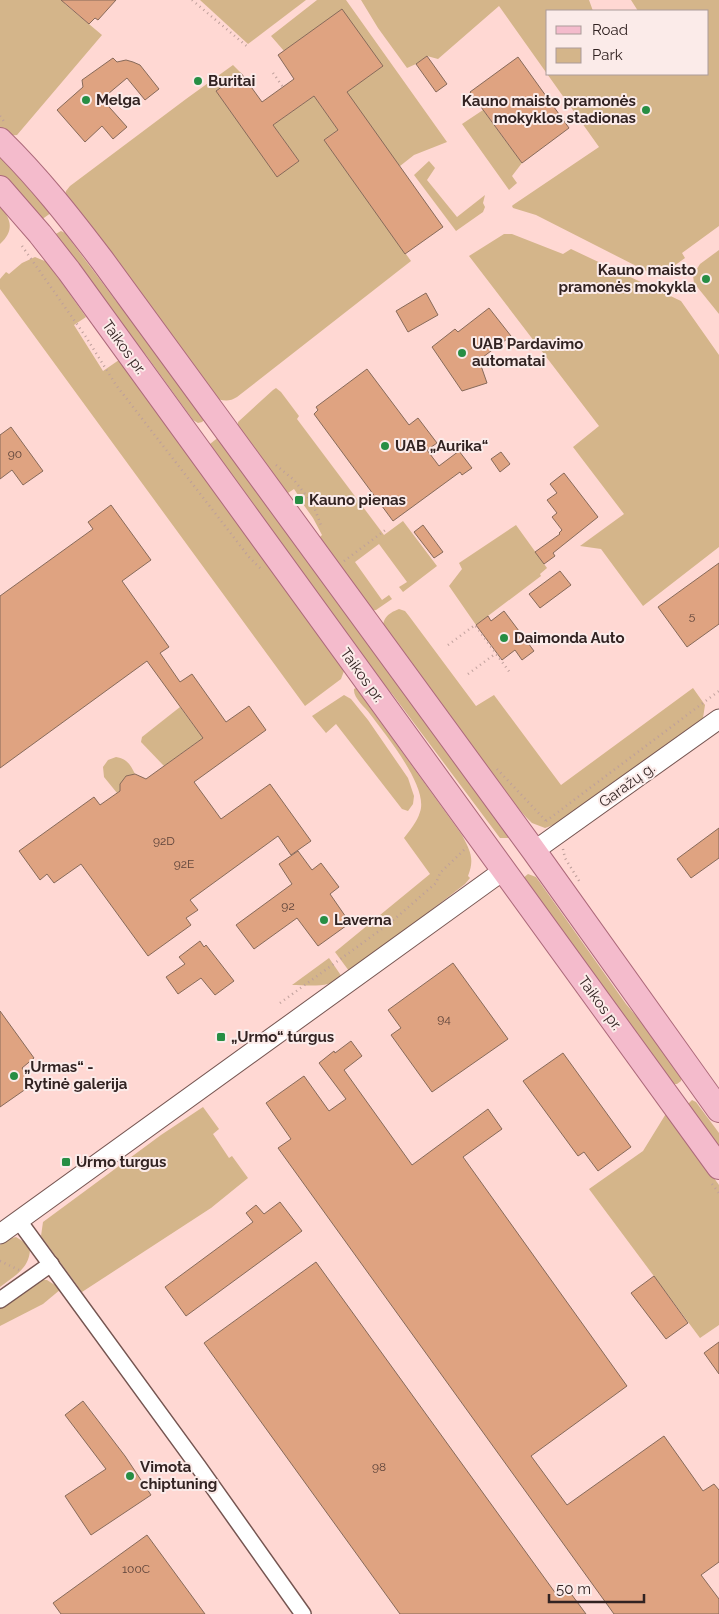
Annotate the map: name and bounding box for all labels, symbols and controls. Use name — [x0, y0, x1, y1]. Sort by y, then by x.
legend — [546, 10, 709, 75]
text: Road — [592, 21, 628, 39]
text: Park — [592, 46, 623, 64]
place label: Buritai — [208, 72, 255, 90]
marker: Buritai — [192, 75, 204, 87]
place label: Melga — [96, 91, 141, 109]
place label: Kauno maisto pramonės mokyklos stadionas — [462, 92, 636, 127]
marker: Melga — [80, 94, 92, 106]
marker: Kauno maisto pramonės mokyklos stadionas — [640, 104, 652, 116]
place label: Kauno maisto pramonės mokykla — [559, 261, 696, 296]
marker: Kauno maisto pramonės mokykla — [700, 273, 712, 285]
street label: Taikos pr. — [98, 316, 150, 378]
place label: UAB Pardavimo automatai — [472, 335, 583, 370]
marker: UAB Pardavimo automatai — [456, 347, 468, 359]
place label: UAB „Aurika“ — [395, 437, 488, 455]
marker: UAB „Aurika“ — [379, 440, 391, 452]
house number: 90 — [8, 447, 22, 461]
place label: Kauno pienas — [309, 491, 406, 509]
marker: Kauno pienas — [293, 494, 305, 506]
house number: 5 — [689, 609, 696, 623]
place label: Daimonda Auto — [514, 629, 625, 647]
marker: Daimonda Auto — [498, 632, 510, 644]
street label: Taikos pr. — [336, 644, 388, 706]
street label: Garažų g. — [596, 759, 658, 811]
house number: 92D — [153, 834, 175, 848]
house number: 92E — [174, 857, 194, 871]
house number: 92 — [281, 899, 295, 913]
place label: Laverna — [334, 911, 392, 929]
marker: Laverna — [318, 914, 330, 926]
street label: Taikos pr. — [574, 972, 626, 1034]
house number: 94 — [437, 1012, 451, 1026]
place label: „Urmo“ turgus — [231, 1028, 334, 1046]
marker: „Urmo“ turgus — [215, 1031, 227, 1043]
place label: „Urmas“ - Rytinė galerija — [24, 1058, 128, 1093]
marker: „Urmas“ - Rytinė galerija — [8, 1070, 20, 1082]
place label: Urmo turgus — [76, 1153, 167, 1171]
marker: Urmo turgus — [60, 1156, 72, 1168]
place label: Vimota chiptuning — [140, 1458, 217, 1493]
house number: 98 — [372, 1460, 386, 1474]
marker: Vimota chiptuning — [124, 1470, 136, 1482]
house number: 100C — [122, 1562, 150, 1576]
scale bar — [549, 1572, 644, 1604]
text: 50 m — [556, 1580, 591, 1598]

